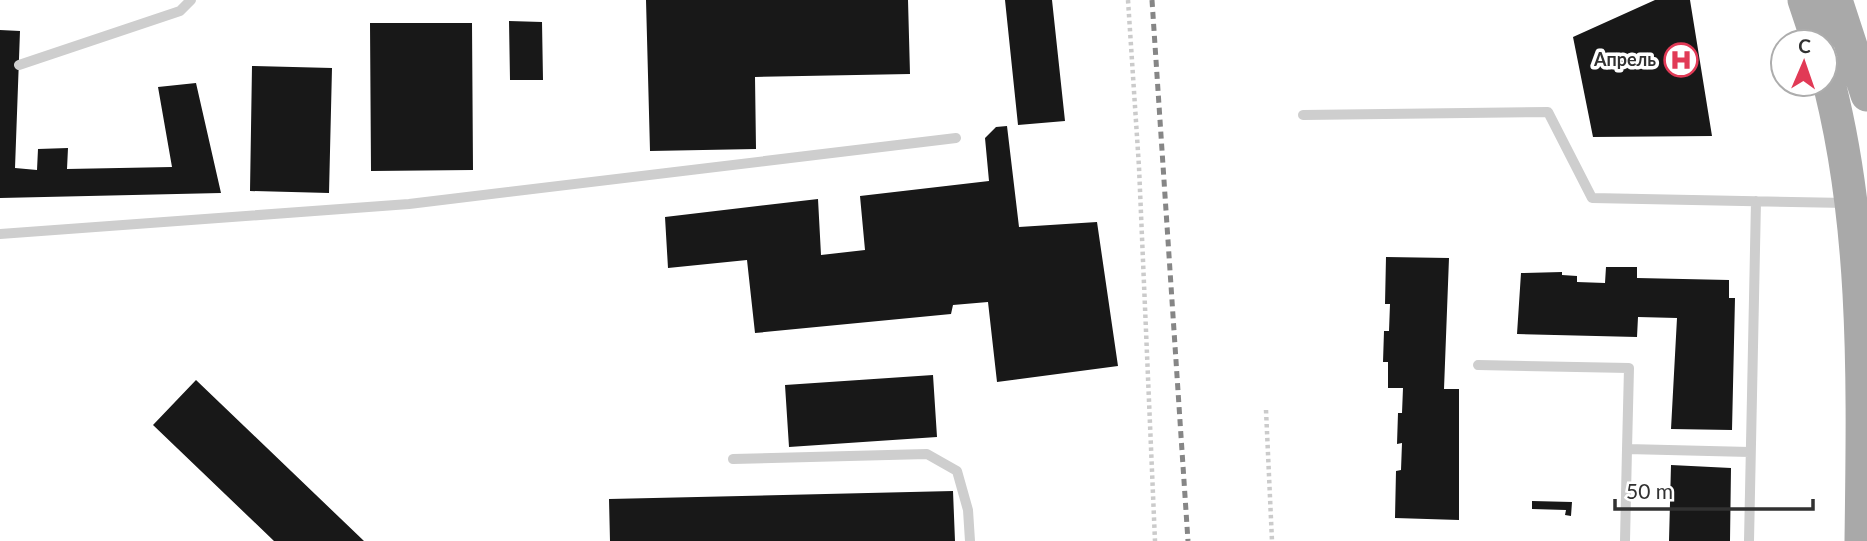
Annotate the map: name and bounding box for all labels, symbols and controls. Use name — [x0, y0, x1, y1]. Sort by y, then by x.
north arrow — [1769, 28, 1839, 98]
text: С — [1798, 34, 1812, 57]
hospital icon: Апрель — [1662, 41, 1700, 79]
place label: Апрель — [1593, 48, 1656, 70]
scale bar — [1615, 468, 1813, 512]
text: 50 m — [1626, 478, 1673, 503]

